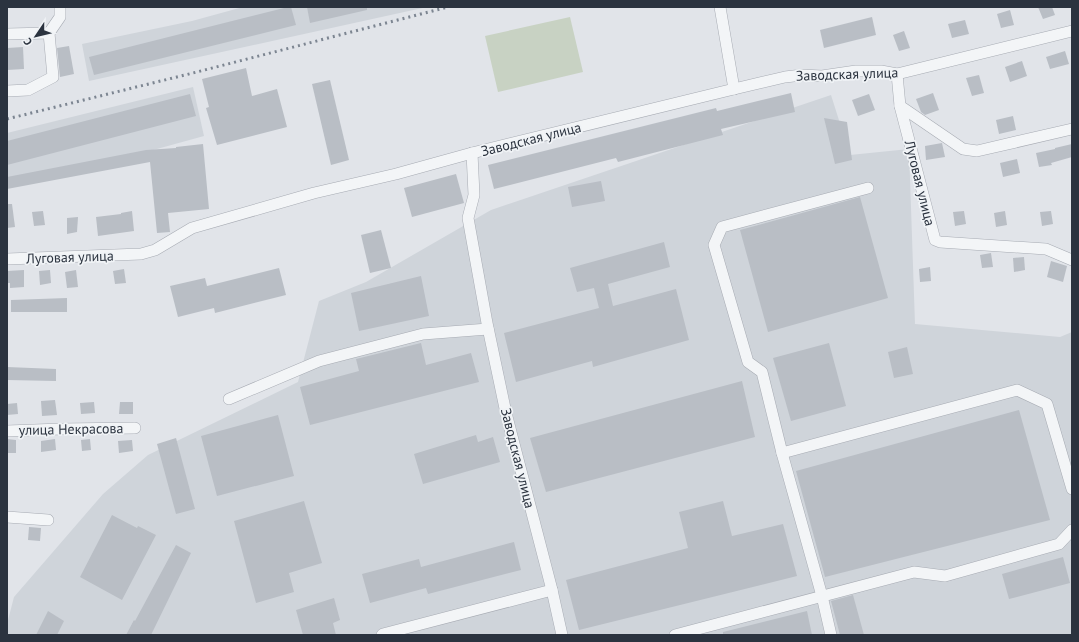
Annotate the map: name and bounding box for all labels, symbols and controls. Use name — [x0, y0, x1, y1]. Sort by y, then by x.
north arrow — [16, 16, 56, 56]
text: С — [20, 35, 35, 48]
street label: Заводская улица — [795, 63, 899, 85]
street label: Заводская улица — [479, 118, 583, 160]
street label: Луговая улица — [900, 137, 939, 228]
street label: Луговая улица — [25, 246, 114, 268]
street label: Заводская улица — [497, 406, 539, 510]
street label: улица Некрасова — [19, 419, 123, 439]

